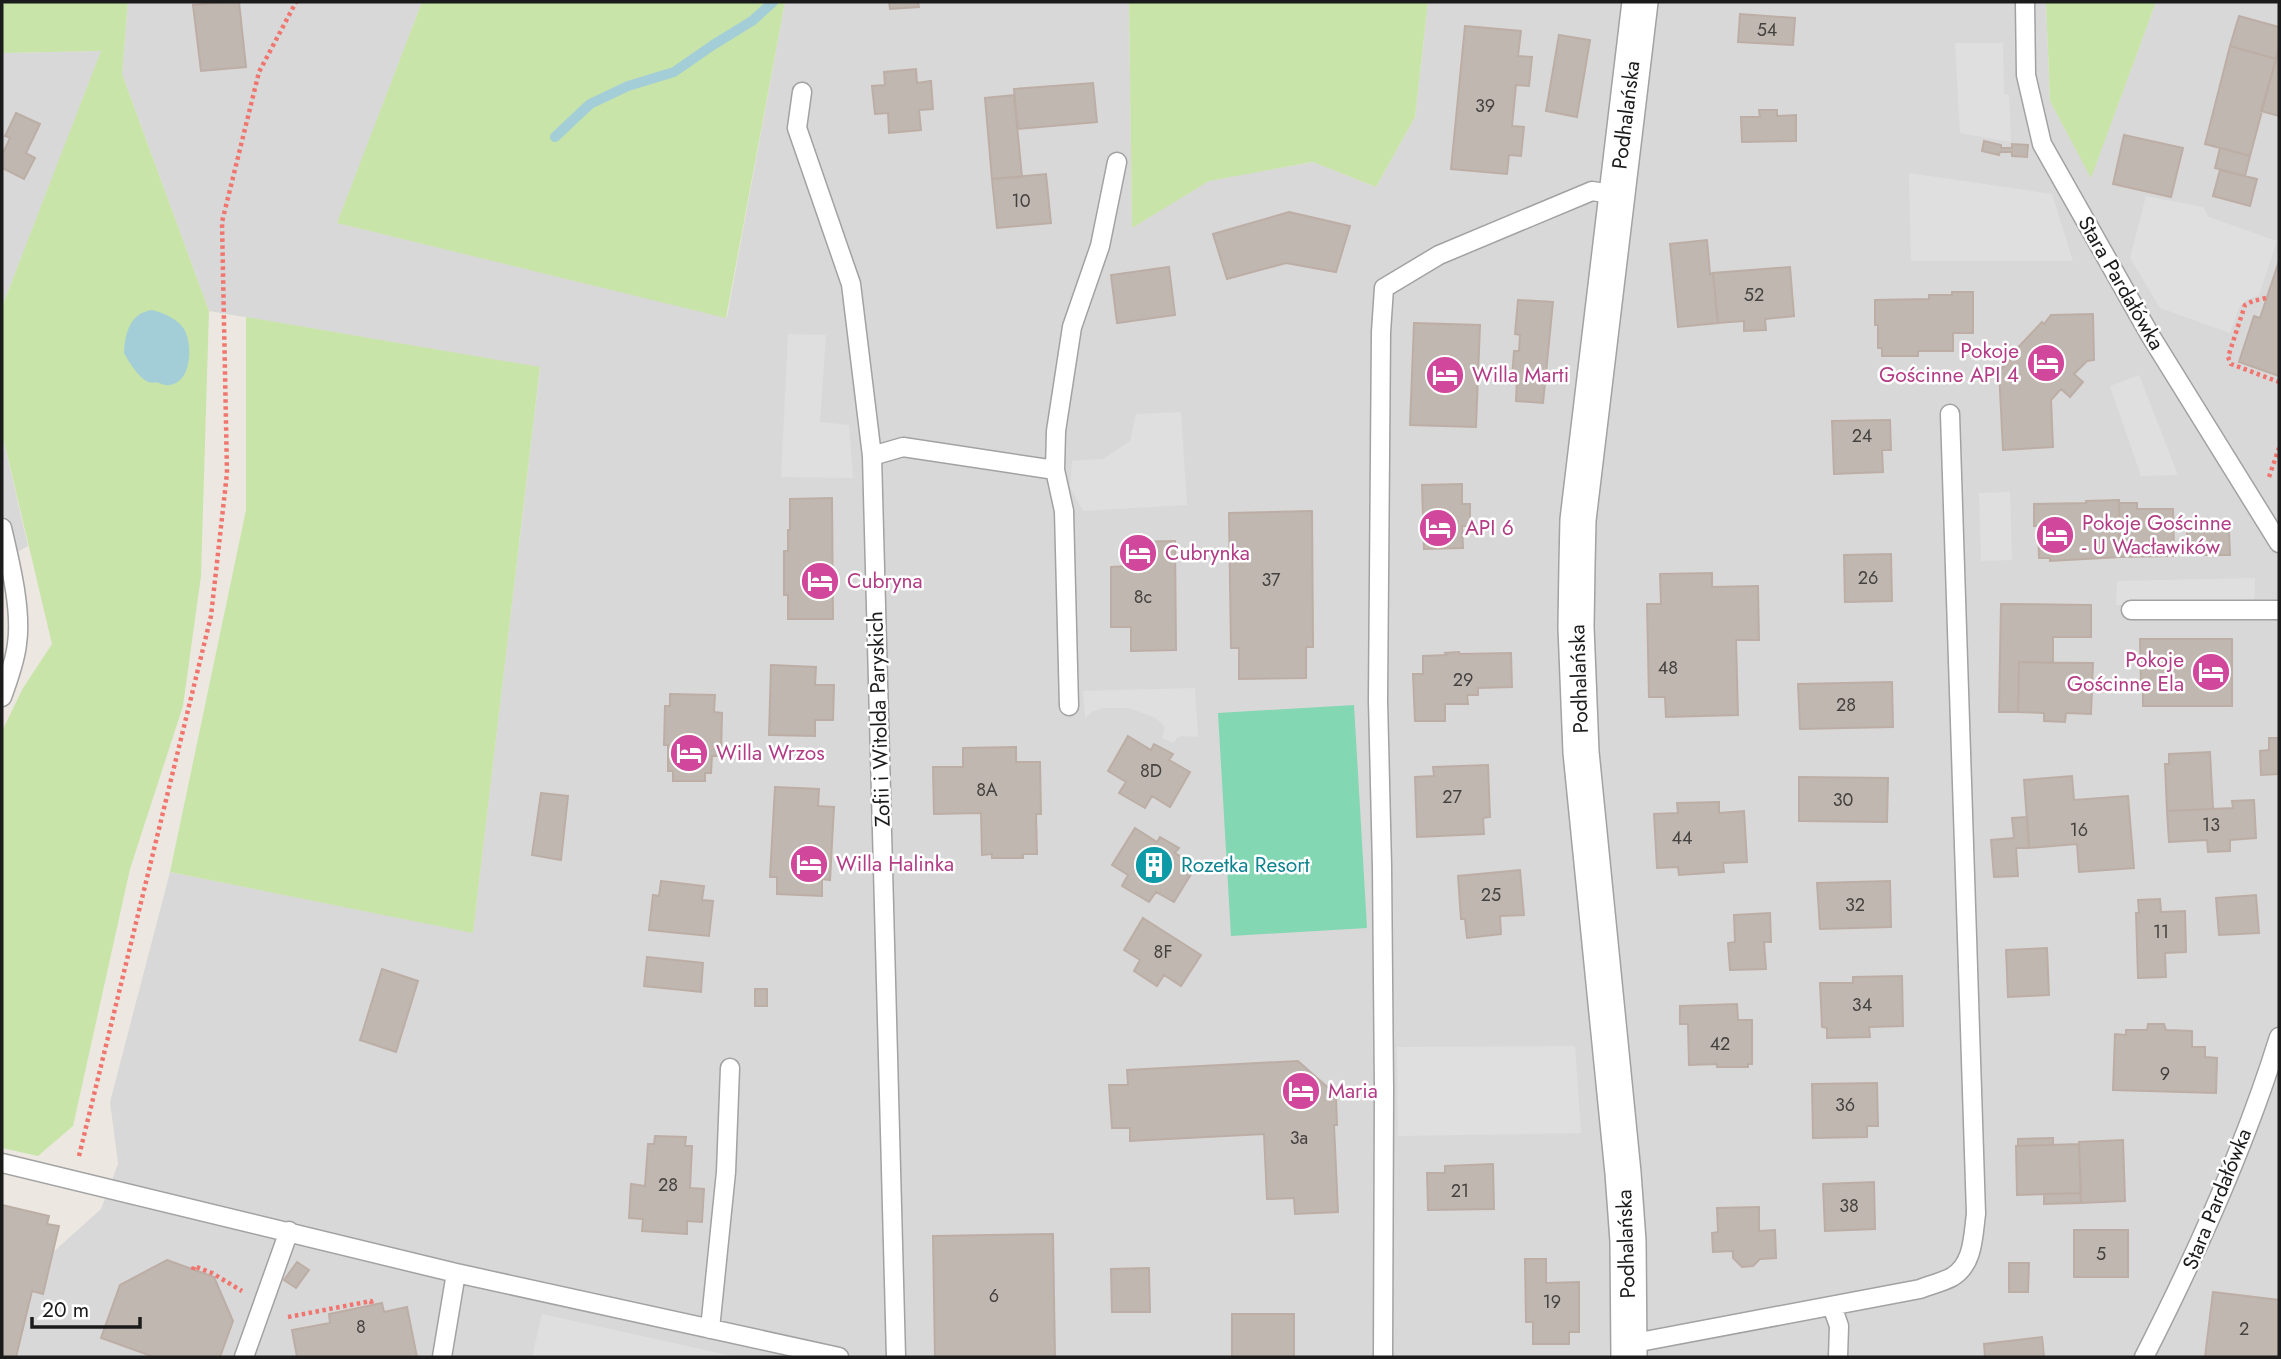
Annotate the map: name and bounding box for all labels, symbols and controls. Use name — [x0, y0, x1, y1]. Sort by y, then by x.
house number: 54 — [1757, 17, 1777, 43]
street label: Podhalańska — [1604, 59, 1648, 171]
house number: 39 — [1475, 93, 1495, 119]
house number: 10 — [1012, 188, 1031, 214]
street label: Stara Pardałówka — [2070, 211, 2172, 355]
house number: 52 — [1744, 282, 1764, 308]
place label: Pokoje Gościnne API 4 — [1879, 336, 2019, 390]
hotel icon: Pokoje Gościnne API 4 — [2025, 342, 2067, 384]
hotel icon: Willa Marti — [1424, 354, 1466, 396]
place label: Willa Marti — [1472, 360, 1569, 390]
house number: 24 — [1852, 423, 1872, 449]
hotel icon: API 6 — [1417, 507, 1459, 549]
place label: Pokoje Gościnne - U Wacławików — [2082, 508, 2232, 562]
place label: API 6 — [1465, 513, 1514, 543]
hotel icon: Pokoje Gościnne - U Wacławików — [2034, 514, 2076, 556]
hotel icon: Cubrynka — [1117, 532, 1159, 574]
place label: Cubrynka — [1165, 538, 1250, 568]
hotel icon: Cubryna — [799, 560, 841, 602]
house number: 26 — [1858, 565, 1878, 591]
place label: Cubryna — [847, 566, 923, 596]
house number: 37 — [1261, 567, 1281, 593]
house number: 8c — [1134, 584, 1152, 610]
street label: Zofii i Witolda Paryskich — [860, 611, 898, 827]
street label: Podhalańska — [1562, 624, 1596, 734]
place label: Pokoje Gościnne Ela — [2067, 645, 2184, 699]
hotel icon: Pokoje Gościnne Ela — [2190, 651, 2232, 693]
house number: 48 — [1658, 655, 1678, 681]
house number: 29 — [1453, 667, 1473, 693]
house number: 28 — [1836, 692, 1856, 718]
hotel icon: Willa Wrzos — [668, 732, 710, 774]
place label: Willa Wrzos — [716, 738, 825, 768]
house number: 8D — [1140, 758, 1162, 784]
house number: 8A — [976, 777, 998, 803]
house number: 27 — [1442, 784, 1462, 810]
house number: 30 — [1833, 787, 1854, 813]
house number: 13 — [2202, 812, 2220, 838]
house number: 16 — [2070, 817, 2088, 843]
house number: 44 — [1672, 825, 1693, 851]
hotel icon: Willa Halinka — [788, 843, 830, 885]
building icon: Rozetka Resort — [1133, 844, 1175, 886]
place label: Willa Halinka — [836, 849, 954, 879]
place label: Rozetka Resort — [1181, 850, 1310, 880]
house number: 25 — [1481, 882, 1501, 908]
house number: 32 — [1845, 892, 1865, 918]
house number: 11 — [2153, 919, 2169, 945]
house number: 8F — [1154, 939, 1172, 965]
house number: 34 — [1852, 992, 1872, 1018]
house number: 42 — [1710, 1031, 1730, 1057]
house number: 9 — [2160, 1061, 2170, 1087]
hotel icon: Maria — [1280, 1070, 1322, 1112]
place label: Maria — [1328, 1076, 1378, 1106]
house number: 36 — [1835, 1092, 1855, 1118]
street label: Stara Pardałówka — [2175, 1124, 2259, 1274]
house number: 3a — [1290, 1125, 1308, 1151]
house number: 28 — [658, 1172, 678, 1198]
house number: 21 — [1451, 1178, 1469, 1204]
street label: Podhalańska — [1609, 1189, 1643, 1299]
house number: 38 — [1839, 1193, 1859, 1219]
house number: 5 — [2096, 1241, 2106, 1267]
house number: 6 — [989, 1283, 999, 1309]
scale bar — [32, 1286, 140, 1330]
house number: 19 — [1543, 1289, 1561, 1315]
text: 20 m — [42, 1295, 89, 1325]
house number: 8 — [356, 1314, 366, 1340]
house number: 2 — [2239, 1316, 2249, 1342]

